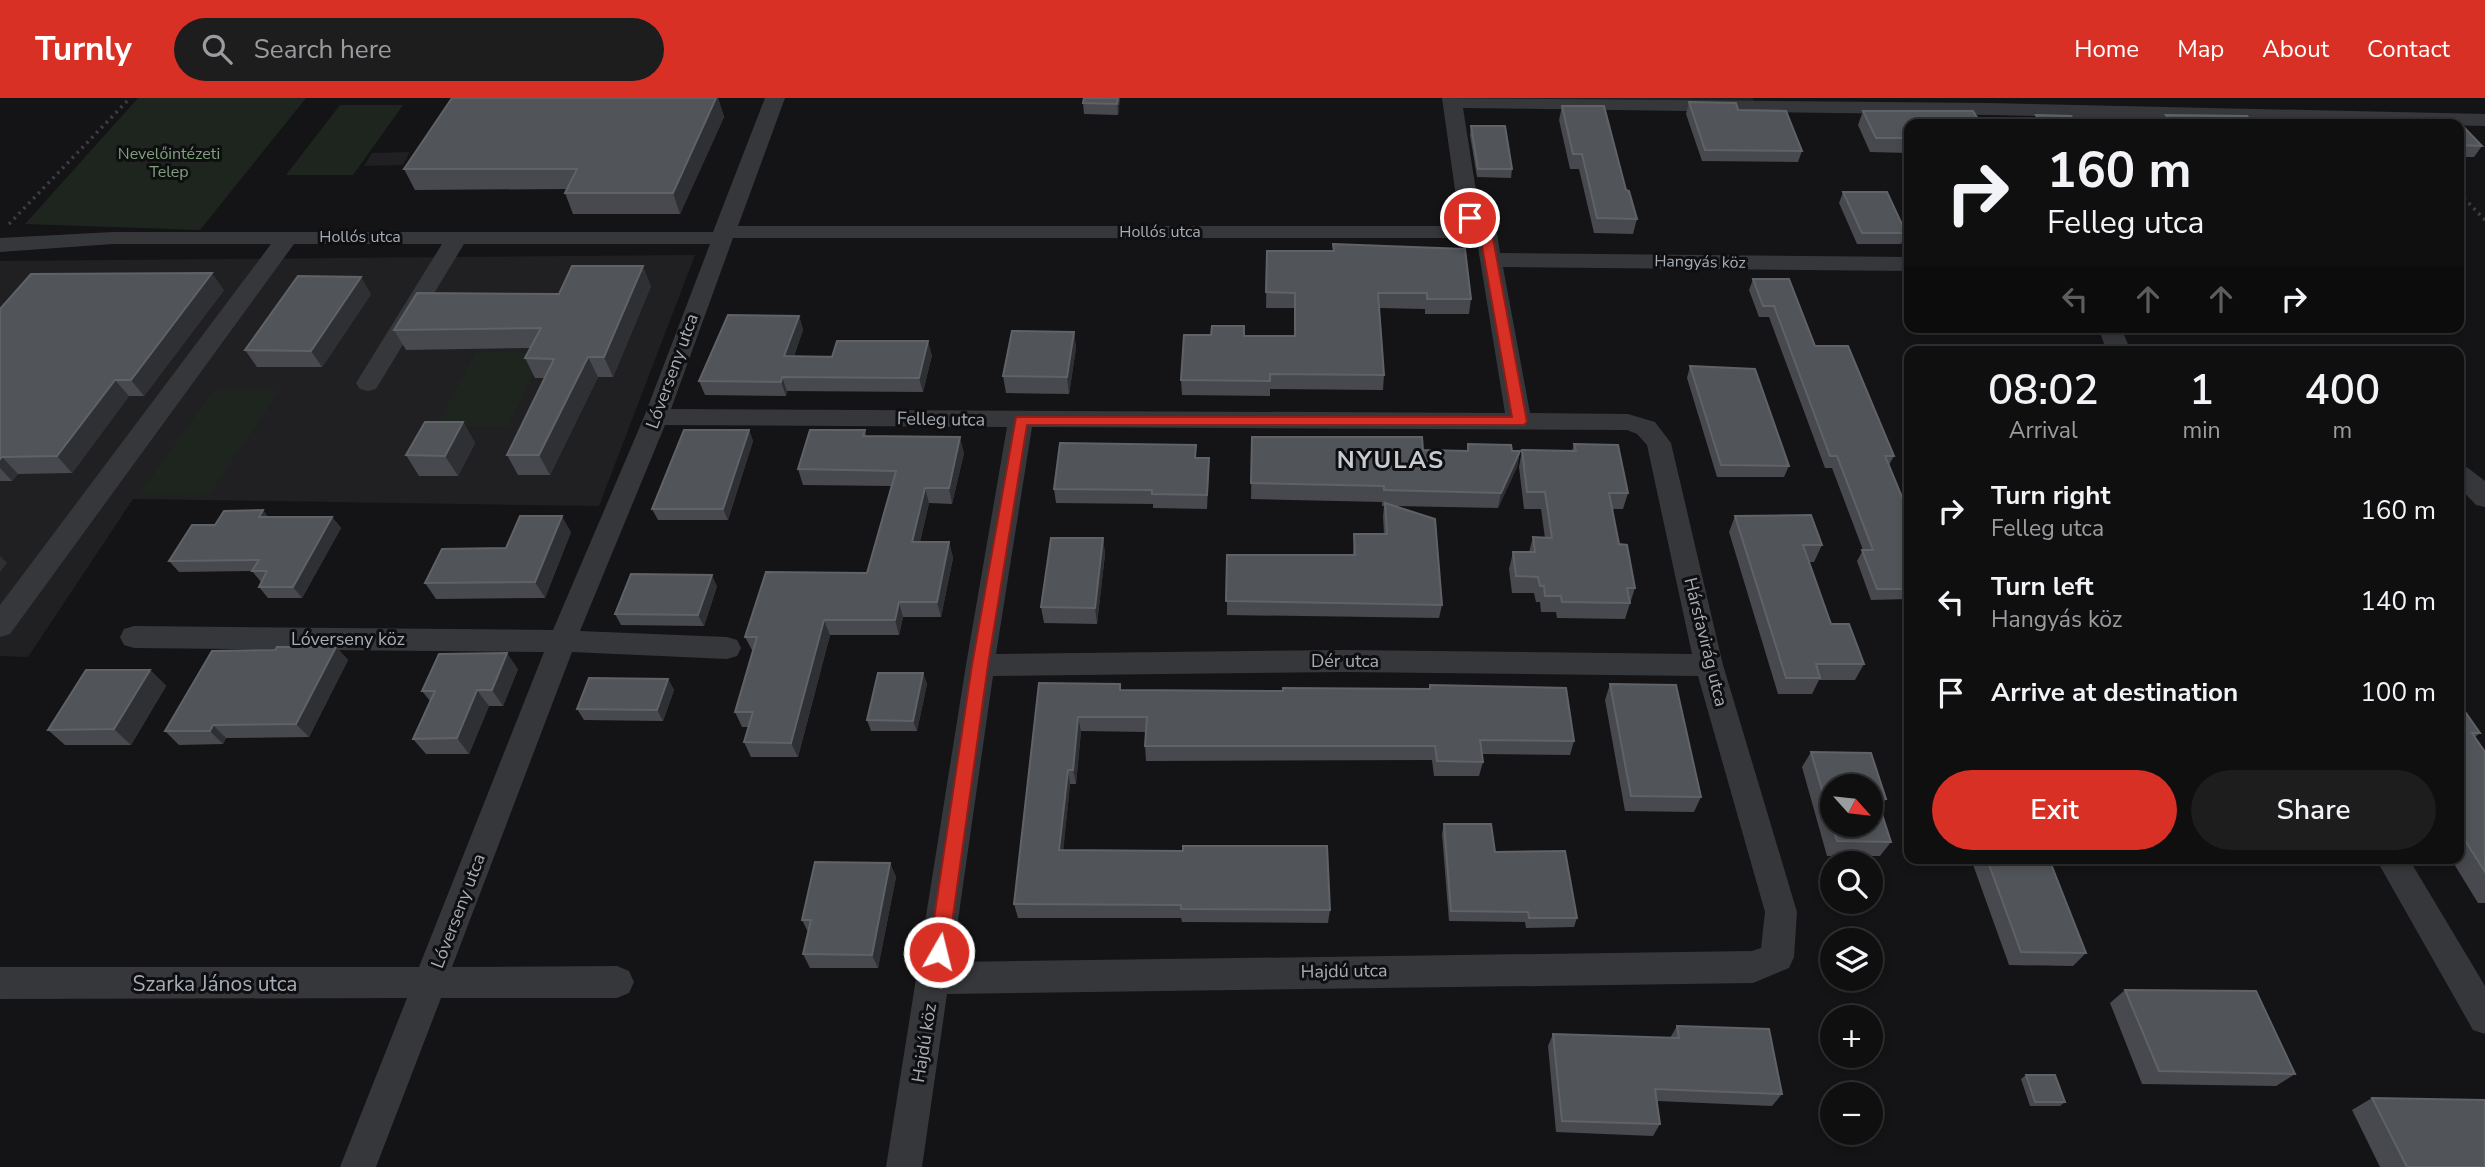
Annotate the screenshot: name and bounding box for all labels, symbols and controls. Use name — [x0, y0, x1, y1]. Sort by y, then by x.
search box — [174, 18, 664, 81]
text: Turnly — [35, 27, 132, 72]
icon: search — [198, 30, 236, 68]
text: Search here — [254, 32, 392, 67]
text: Home — [2074, 33, 2139, 65]
text: Map — [2177, 33, 2224, 65]
text: About — [2262, 33, 2329, 65]
text: Contact — [2367, 33, 2450, 65]
text: 160 m — [2047, 137, 2191, 204]
park label: Nevelőintézeti Telep — [118, 143, 220, 183]
icon: right — [1932, 147, 2023, 238]
pin — [1440, 188, 1500, 248]
icon: arrive — [1451, 199, 1489, 237]
text: Felleg utca — [2047, 201, 2204, 244]
street label: Hollós utca — [1119, 221, 1201, 243]
street label: Hollós utca — [319, 226, 401, 248]
street label: Hangyás köz — [1654, 250, 1746, 274]
icon: left — [2056, 280, 2094, 318]
icon: ahead — [2129, 280, 2167, 318]
icon: ahead — [2202, 280, 2240, 318]
icon: right — [2275, 280, 2313, 318]
street label: Lóverseny utca — [640, 310, 704, 432]
text: 08:02 — [1988, 362, 2099, 419]
text: 1 — [2189, 362, 2214, 419]
text: 400 — [2304, 362, 2380, 419]
street label: Felleg utca — [897, 406, 985, 432]
text: Arrival — [2009, 415, 2078, 446]
text: min — [2183, 415, 2221, 446]
text: m — [2332, 415, 2352, 446]
district label: NYULAS — [1337, 444, 1445, 476]
text: Turn right — [1991, 478, 2110, 513]
icon: right — [1932, 492, 1970, 530]
text: 160 m — [2360, 493, 2436, 528]
text: Felleg utca — [1991, 513, 2104, 544]
text: Turn left — [1991, 569, 2094, 604]
street label: Hársfavirág utca — [1678, 575, 1734, 709]
icon: left — [1932, 583, 1970, 621]
text: 140 m — [2360, 584, 2436, 619]
text: Hangyás köz — [1991, 604, 2123, 635]
street label: Lóverseny köz — [291, 627, 405, 651]
street label: Dér utca — [1311, 649, 1379, 673]
icon: arrive — [1932, 674, 1970, 712]
text: Arrive at destination — [1991, 675, 2238, 710]
text: 100 m — [2360, 675, 2436, 710]
button: Exit — [1932, 770, 2177, 850]
button: Share — [2191, 770, 2436, 850]
north arrow — [1820, 774, 1883, 836]
map controls — [1820, 774, 1883, 1145]
street label: Lóverseny utca — [425, 850, 491, 972]
button: search — [1820, 851, 1883, 914]
position arrow — [902, 915, 976, 989]
button: layers — [1820, 928, 1883, 991]
street label: Hajdú utca — [1300, 958, 1388, 984]
street label: Szarka János utca — [133, 970, 297, 998]
street label: Hajdú köz — [906, 1002, 942, 1084]
button: + — [1820, 1005, 1883, 1068]
button: − — [1820, 1082, 1883, 1145]

